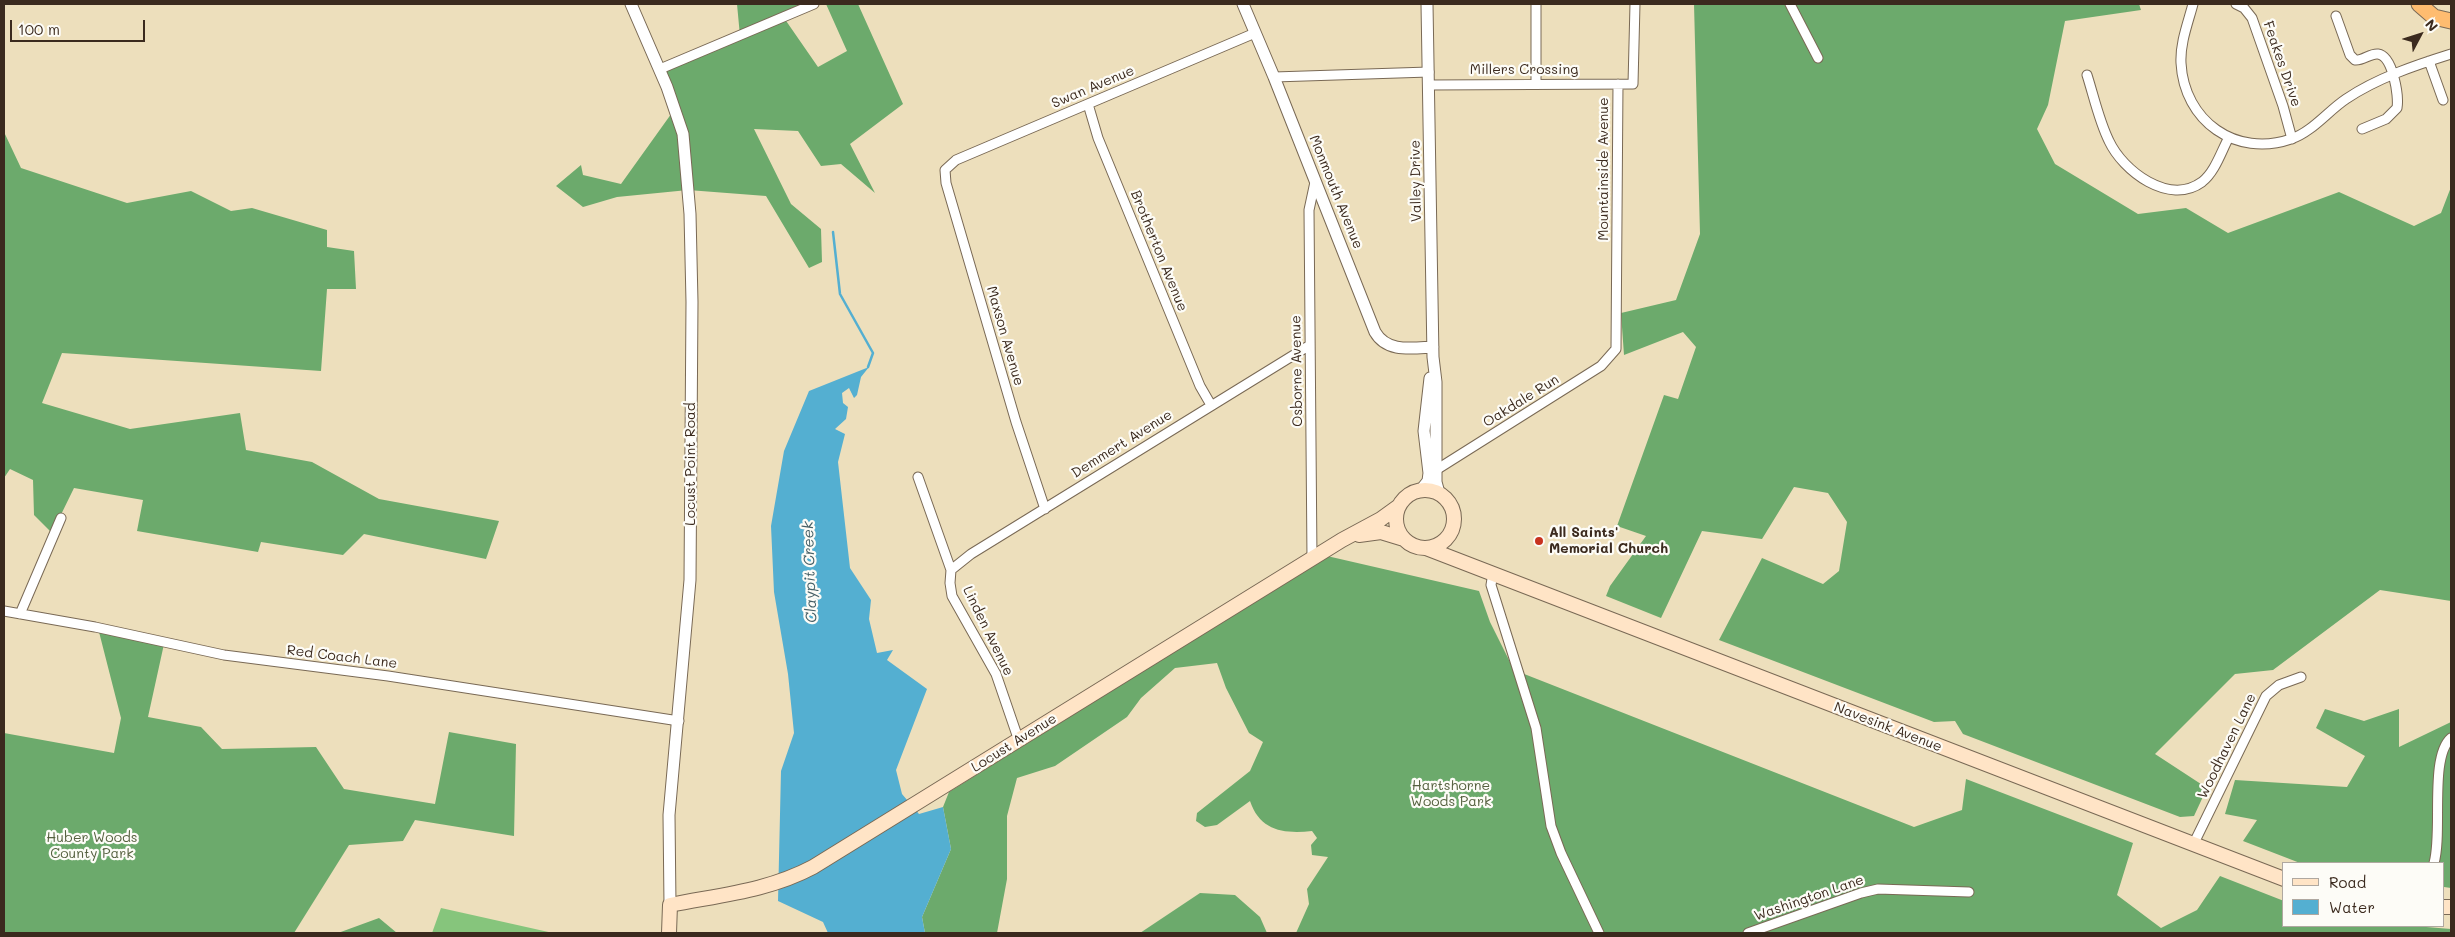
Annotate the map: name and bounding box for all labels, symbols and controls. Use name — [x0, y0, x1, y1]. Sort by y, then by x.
scale bar — [12, 10, 148, 42]
north arrow — [2395, 10, 2445, 60]
text: N — [2421, 15, 2443, 35]
text: 100 m — [18, 19, 60, 39]
street label: Feakes Drive — [2259, 19, 2305, 109]
street label: Swan Avenue — [1049, 62, 1137, 112]
street label: Millers Crossing — [1470, 62, 1578, 78]
street label: Mountainside Avenue — [1596, 97, 1612, 241]
street label: Monmouth Avenue — [1305, 133, 1367, 251]
street label: Valley Drive — [1407, 140, 1425, 222]
street label: Brotherton Avenue — [1127, 188, 1191, 314]
street label: Maxson Avenue — [983, 284, 1027, 388]
street label: Osborne Avenue — [1288, 315, 1306, 427]
street label: Oakdale Run — [1480, 371, 1562, 431]
street label: Locust Point Road — [683, 402, 699, 526]
street label: Demmert Avenue — [1069, 406, 1175, 482]
water label: Claypit Creek — [799, 521, 821, 623]
place label: All Saints' Memorial Church — [1549, 525, 1668, 558]
marker: All Saints' Memorial Church — [1533, 535, 1545, 547]
street label: Linden Avenue — [959, 583, 1017, 679]
street label: Red Coach Lane — [286, 642, 398, 672]
street label: Woodhaven Lane — [2194, 691, 2260, 801]
street label: Navesink Avenue — [1832, 699, 1944, 755]
street label: Locust Avenue — [968, 710, 1060, 776]
park label: Hartshorne Woods Park — [1411, 778, 1491, 810]
park label: Huber Woods County Park — [46, 830, 138, 862]
legend — [2282, 862, 2445, 927]
street label: Washington Lane — [1752, 871, 1866, 925]
text: Road — [2329, 872, 2366, 892]
text: Water — [2329, 897, 2375, 917]

